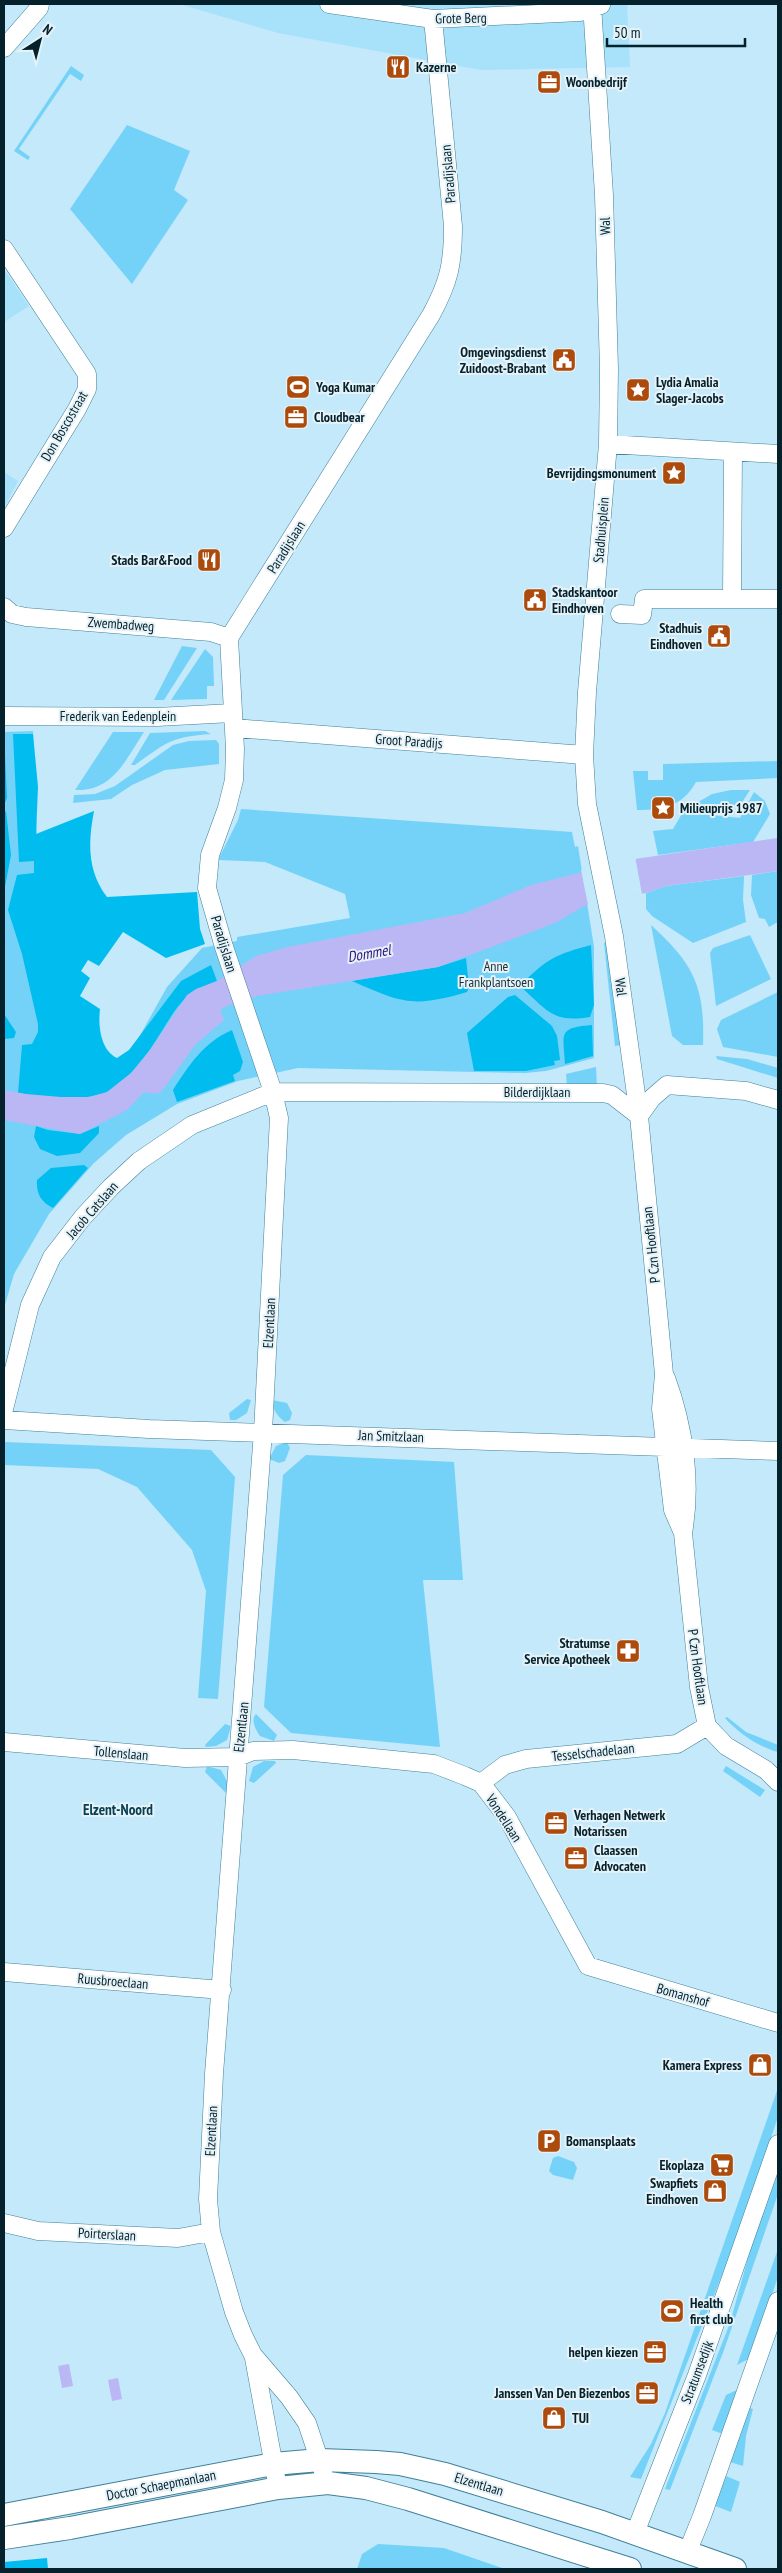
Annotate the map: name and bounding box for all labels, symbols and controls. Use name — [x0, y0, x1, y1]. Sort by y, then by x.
street label: Grote Berg — [435, 9, 487, 27]
north arrow — [15, 15, 65, 65]
scale bar — [607, 15, 744, 47]
text: N — [39, 20, 56, 39]
text: 50 m — [614, 23, 640, 42]
restaurant icon: Kazerne — [385, 54, 411, 80]
place label: Kazerne — [416, 58, 457, 76]
office icon: Woonbedrijf — [536, 69, 562, 95]
place label: Woonbedrijf — [565, 73, 628, 91]
street label: Paradijslaan — [436, 144, 460, 204]
street label: Wal — [596, 216, 614, 235]
place label: Omgevingsdienst Zuidoost-Brabant — [460, 343, 546, 377]
public building icon: Omgevingsdienst Zuidoost-Brabant — [551, 347, 577, 373]
place label: Lydia Amalia Slager-Jacobs — [656, 373, 724, 407]
sports icon: Yoga Kumar — [285, 374, 311, 400]
place icon: Lydia Amalia Slager-Jacobs — [625, 377, 651, 403]
place label: Yoga Kumar — [315, 378, 376, 396]
street label: Don Boscostraat — [37, 388, 91, 464]
office icon: Cloudbear — [283, 404, 309, 430]
place label: Cloudbear — [314, 408, 365, 426]
place icon: Bevrijdingsmonument — [661, 460, 687, 486]
place label: Bevrijdingsmonument — [547, 464, 656, 482]
street label: Stadhuisplein — [589, 496, 613, 564]
street label: Paradijslaan — [263, 517, 309, 577]
restaurant icon: Stads Bar&Food — [196, 547, 222, 573]
place label: Stads Bar&Food — [111, 551, 192, 569]
place label: Stadskantoor Eindhoven — [552, 583, 619, 617]
public building icon: Stadskantoor Eindhoven — [522, 587, 548, 613]
street label: Zwembadweg — [87, 613, 155, 635]
place label: Stadhuis Eindhoven — [650, 619, 702, 653]
public building icon: Stadhuis Eindhoven — [706, 623, 732, 649]
street label: Frederik van Eedenplein — [60, 707, 176, 725]
street label: Groot Paradijs — [375, 730, 444, 752]
place icon: Milieuprijs 1987 — [650, 795, 676, 821]
place label: Milieuprijs 1987 — [680, 799, 763, 817]
street label: Paradijslaan — [207, 913, 241, 975]
water label: Dommel — [346, 940, 394, 966]
park label: Anne Frankplantsoen — [459, 957, 533, 991]
street label: Wal — [611, 977, 631, 998]
street label: Bilderdijklaan — [504, 1083, 570, 1101]
street label: Jacob Catslaan — [62, 1178, 122, 1243]
street label: P Czn Hooftlaan — [638, 1206, 664, 1284]
street label: Elzentlaan — [259, 1297, 279, 1349]
street label: Jan Smitzlaan — [357, 1426, 424, 1446]
street label: P Czn Hooftlaan — [684, 1628, 712, 1706]
place label: Stratumse Service Apotheek — [524, 1634, 610, 1668]
pharmacy icon: Stratumse Service Apotheek — [615, 1638, 641, 1664]
street label: Elzentlaan — [229, 1701, 253, 1753]
street label: Tesselschadelaan — [551, 1739, 635, 1765]
street label: Tollenslaan — [93, 1742, 149, 1764]
street label: Vondellaan — [481, 1790, 526, 1845]
district label: Elzent-Noord — [83, 1800, 153, 1819]
place label: Verhagen Netwerk Notarissen — [573, 1806, 665, 1840]
office icon: Verhagen Netwerk Notarissen — [543, 1810, 569, 1836]
place label: Claassen Advocaten — [593, 1841, 646, 1875]
office icon: Claassen Advocaten — [563, 1845, 589, 1871]
street label: Ruusbroeclaan — [77, 1969, 149, 1993]
street label: Bomanshof — [655, 1979, 712, 2011]
shop icon: Kamera Express — [747, 2052, 773, 2078]
place label: Kamera Express — [663, 2056, 742, 2074]
street label: Elzentlaan — [201, 2105, 221, 2157]
parking icon: Bomansplaats — [536, 2128, 562, 2154]
place label: Bomansplaats — [566, 2132, 636, 2150]
supermarket icon: Ekoplaza — [709, 2152, 735, 2178]
place label: Ekoplaza — [660, 2156, 704, 2174]
place label: Swapfiets Eindhoven — [646, 2174, 698, 2208]
shop icon: Swapfiets Eindhoven — [702, 2178, 728, 2204]
street label: Poirterslaan — [78, 2223, 136, 2245]
place label: Health first club — [690, 2294, 733, 2328]
sports icon: Health first club — [659, 2298, 685, 2324]
street label: Stratumsedijk — [677, 2337, 717, 2406]
office icon: helpen kiezen — [642, 2339, 668, 2365]
place label: helpen kiezen — [568, 2343, 638, 2361]
office icon: Janssen Van Den Biezenbos — [634, 2380, 660, 2406]
place label: Janssen Van Den Biezenbos — [493, 2384, 630, 2402]
shop icon: TUI — [541, 2405, 567, 2431]
place label: TUI — [572, 2409, 589, 2427]
street label: Doctor Schaepmanlaan — [105, 2466, 217, 2504]
street label: Elzentlaan — [452, 2468, 506, 2500]

